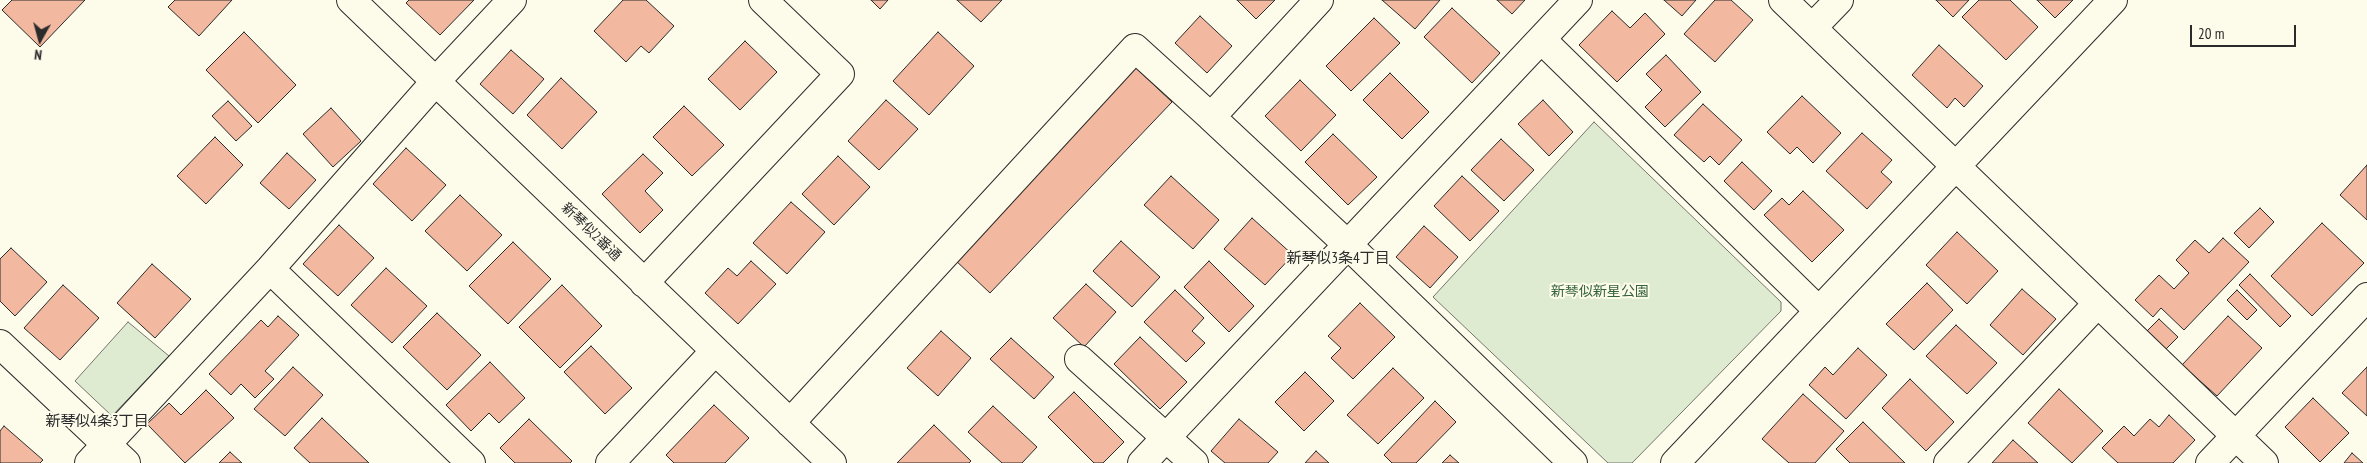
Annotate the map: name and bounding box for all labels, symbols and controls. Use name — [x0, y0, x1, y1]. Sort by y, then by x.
north arrow — [15, 15, 65, 65]
scale bar — [2192, 15, 2298, 47]
text: 20 m — [2198, 24, 2224, 43]
text: N — [33, 45, 43, 64]
street label: 新琴似2番通 — [558, 199, 624, 265]
district label: 新琴似3条4丁目 — [1286, 250, 1390, 268]
park label: 新琴似新星公園 — [1551, 284, 1649, 300]
district label: 新琴似4条3丁目 — [45, 413, 149, 431]

